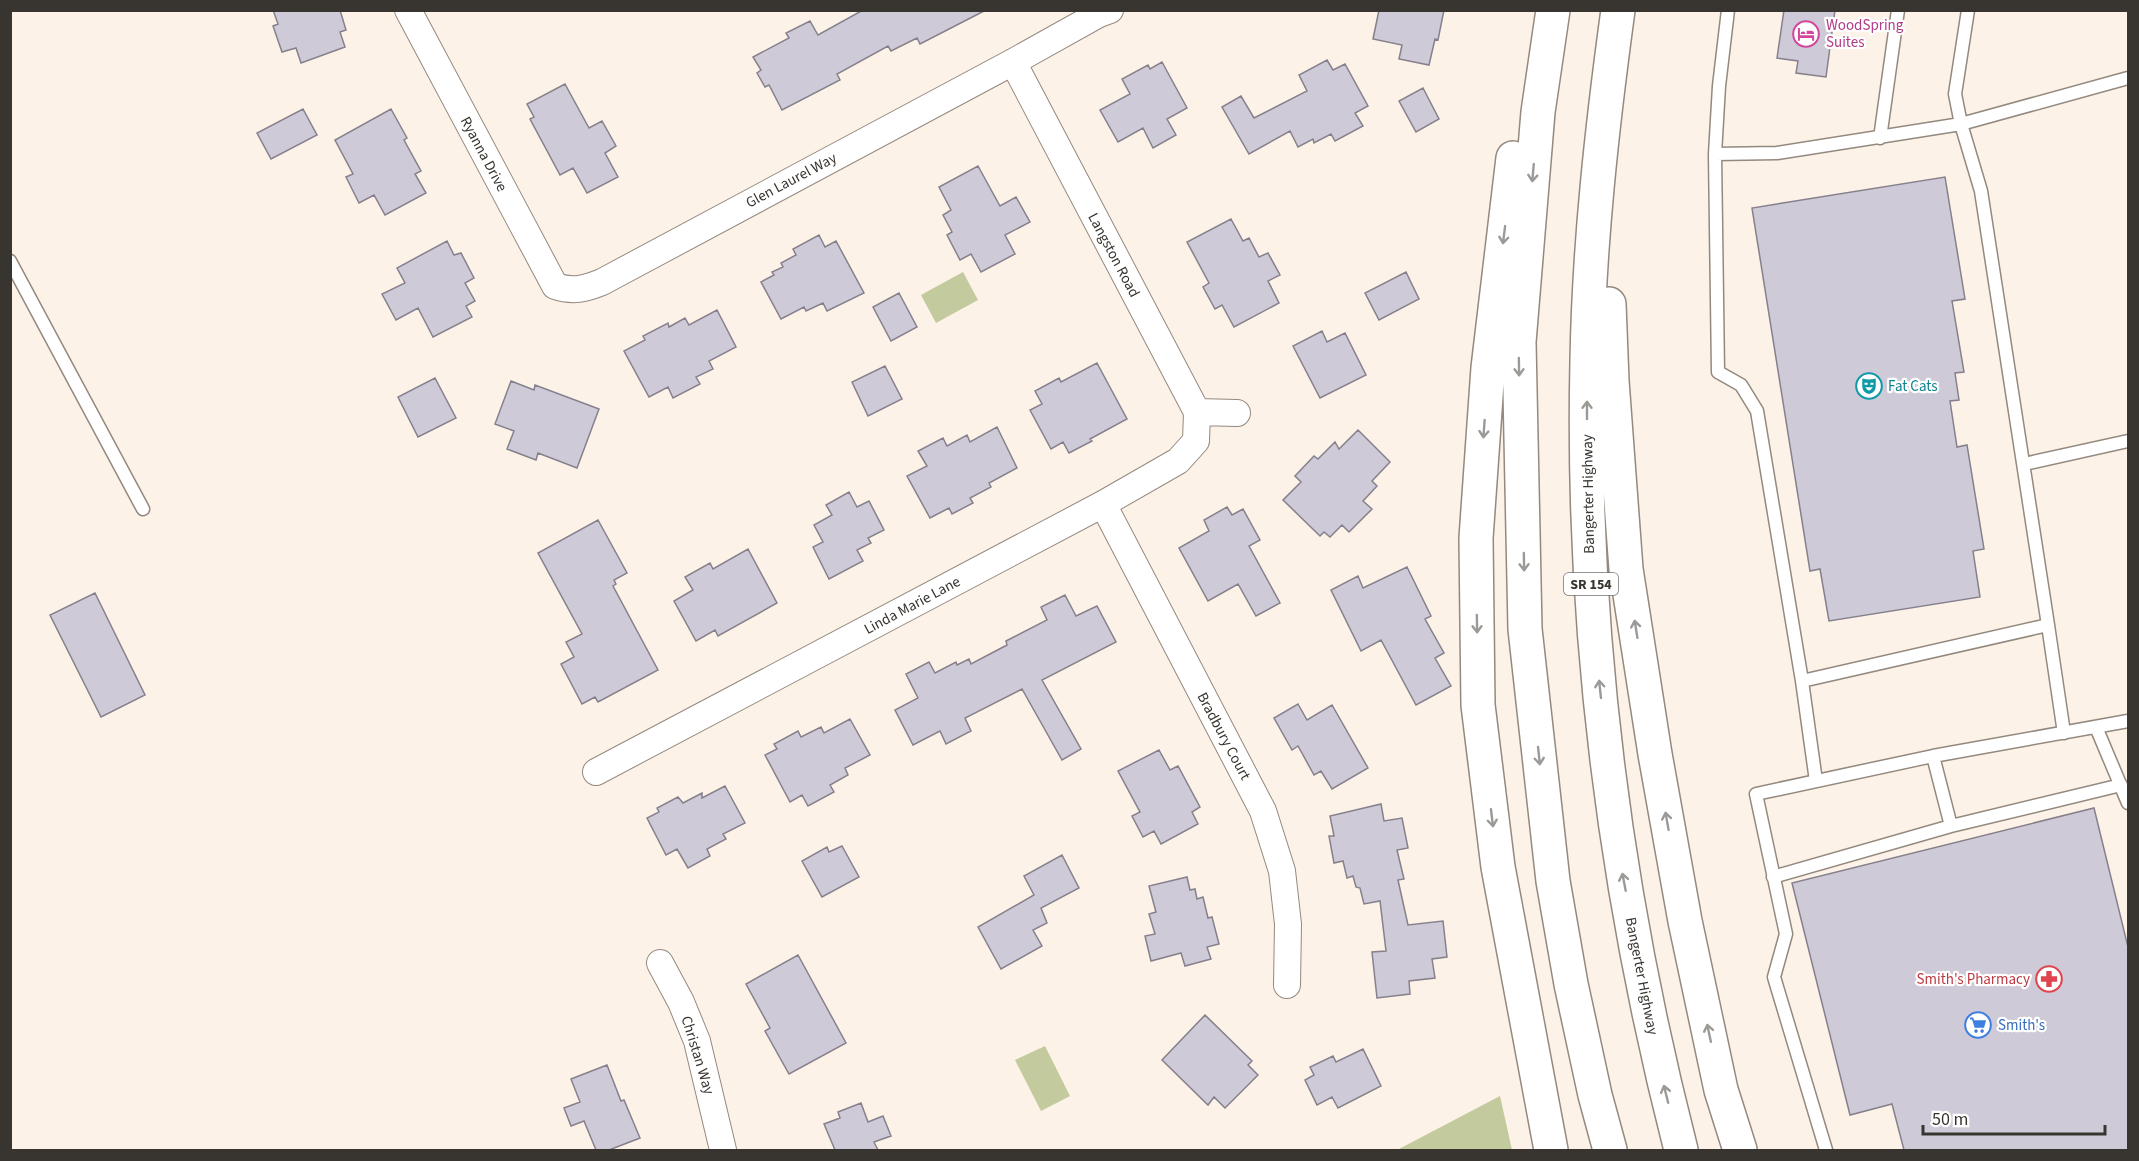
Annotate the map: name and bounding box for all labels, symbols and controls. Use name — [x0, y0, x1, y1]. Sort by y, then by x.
place label: WoodSpring Suites — [1826, 15, 1904, 53]
hotel icon: WoodSpring Suites — [1791, 19, 1821, 49]
street label: Ryanna Drive — [455, 113, 512, 195]
street label: Glen Laurel Way — [742, 148, 840, 213]
one-way arrow — [1527, 162, 1538, 182]
street label: Langston Road — [1082, 209, 1145, 301]
one-way arrow — [1498, 224, 1509, 244]
one-way arrow — [1514, 357, 1525, 377]
theatre icon: Fat Cats — [1854, 371, 1884, 401]
place label: Fat Cats — [1888, 376, 1937, 397]
one-way arrow — [1581, 401, 1593, 421]
one-way arrow — [1478, 418, 1489, 438]
street label: Bangerter Highway — [1577, 434, 1600, 554]
one-way arrow — [1518, 552, 1529, 572]
street label: Linda Marie Lane — [860, 571, 964, 640]
road number: SR 154 — [1564, 573, 1618, 595]
one-way arrow — [1472, 613, 1483, 633]
one-way arrow — [1630, 620, 1641, 639]
one-way arrow — [1594, 679, 1605, 699]
street label: Bradbury Court — [1192, 689, 1256, 784]
one-way arrow — [1534, 746, 1545, 766]
one-way arrow — [1487, 807, 1498, 827]
one-way arrow — [1662, 812, 1673, 832]
one-way arrow — [1618, 873, 1629, 892]
street label: Bangerter Highway — [1620, 915, 1663, 1037]
pharmacy icon: Smith's Pharmacy — [2034, 964, 2064, 994]
place label: Smith's Pharmacy — [1917, 969, 2030, 990]
supermarket icon: Smith's — [1963, 1010, 1993, 1040]
street label: Christan Way — [676, 1013, 719, 1097]
place label: Smith's — [1998, 1015, 2045, 1036]
one-way arrow — [1703, 1024, 1714, 1043]
one-way arrow — [1660, 1085, 1672, 1104]
scale bar — [1923, 1098, 2104, 1136]
text: 50 m — [1932, 1107, 1968, 1132]

